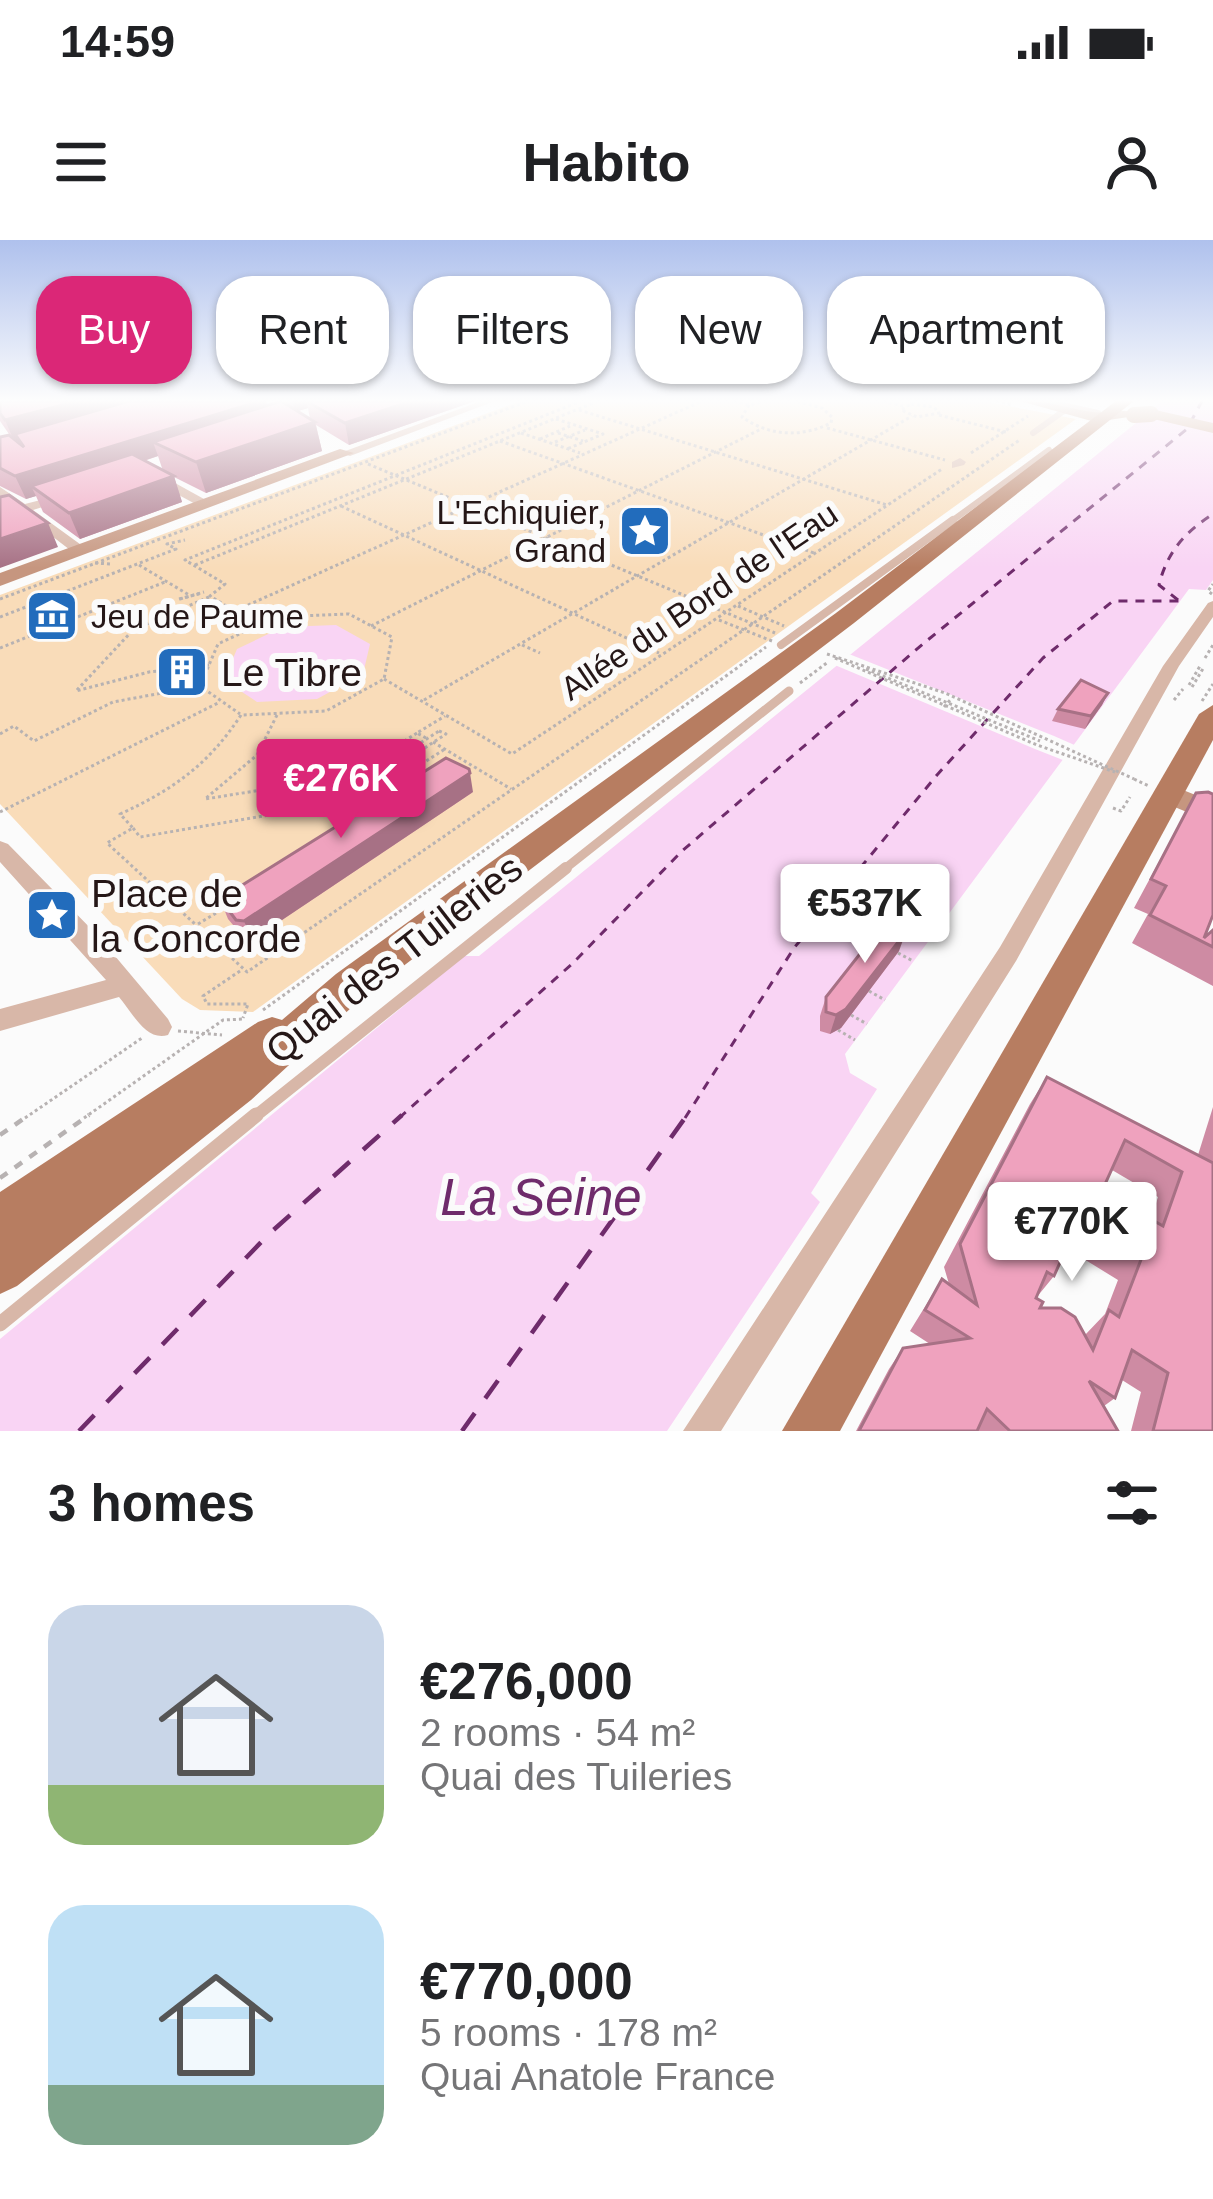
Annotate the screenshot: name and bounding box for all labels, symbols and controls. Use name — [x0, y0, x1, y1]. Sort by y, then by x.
text: 14:59 — [60, 16, 175, 67]
icon: menu — [48, 129, 114, 195]
icon: person — [1099, 129, 1165, 195]
text: Habito — [523, 132, 691, 192]
chip: Buy — [36, 276, 192, 384]
chip: Rent — [216, 276, 389, 384]
chip: Filters — [413, 276, 611, 384]
chip: New — [635, 276, 803, 384]
chip: Apartment — [827, 276, 1105, 384]
place label: L'Echiquier, Grand — [436, 494, 606, 569]
street label: Allée du Bord de l'Eau — [554, 495, 844, 707]
place icon: L'Echiquier, Grand — [617, 503, 673, 559]
museum icon: Jeu de Paume — [24, 588, 80, 644]
place label: Jeu de Paume — [91, 598, 304, 635]
building icon: Le Tibre — [154, 644, 210, 700]
place label: Le Tibre — [221, 651, 362, 694]
pin: €276K — [257, 739, 425, 841]
text: €276K — [284, 756, 398, 799]
street label: Quai des Tuileries — [258, 846, 530, 1072]
pin: €537K — [781, 864, 949, 966]
place label: Place de la Concorde — [91, 872, 301, 960]
text: €537K — [808, 881, 922, 924]
place icon: Place de la Concorde — [24, 887, 80, 943]
water label: La Seine — [440, 1169, 642, 1226]
pin: €770K — [988, 1182, 1156, 1284]
text: €770K — [1015, 1199, 1129, 1242]
icon: filters — [1099, 1470, 1165, 1536]
text: 3 homes — [48, 1475, 255, 1532]
icon: home — [144, 1653, 288, 1797]
text: €276,000 — [420, 1653, 633, 1710]
text: 2 rooms · 54 m² — [420, 1711, 695, 1754]
text: Quai des Tuileries — [420, 1755, 732, 1798]
icon: home — [144, 1953, 288, 2097]
text: €770,000 — [420, 1953, 633, 2010]
text: 5 rooms · 178 m² — [420, 2011, 717, 2054]
text: Quai Anatole France — [420, 2055, 776, 2098]

